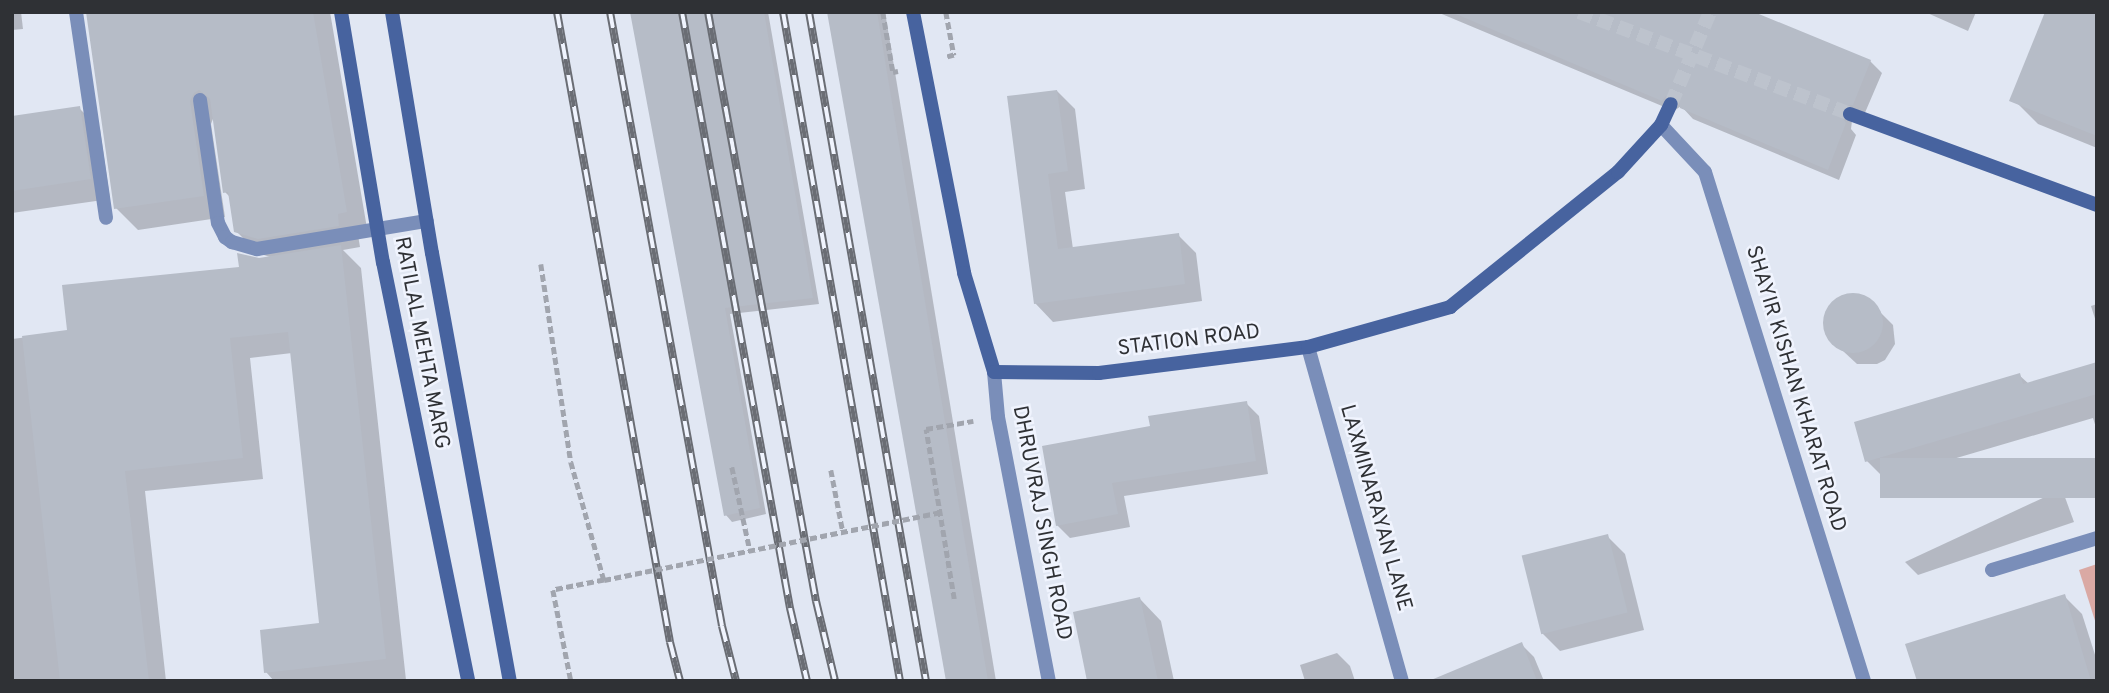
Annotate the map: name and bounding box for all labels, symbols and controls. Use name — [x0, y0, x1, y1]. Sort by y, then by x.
street label: RATILAL MEHTA MARG — [388, 234, 454, 452]
street label: SHAYIR KISHAN KHARAT ROAD — [1739, 243, 1851, 535]
street label: STATION ROAD — [1116, 320, 1262, 362]
street label: LAXMINARAYAN LANE — [1333, 402, 1417, 614]
street label: DHRUVRAJ SINGH ROAD — [1006, 404, 1076, 642]

